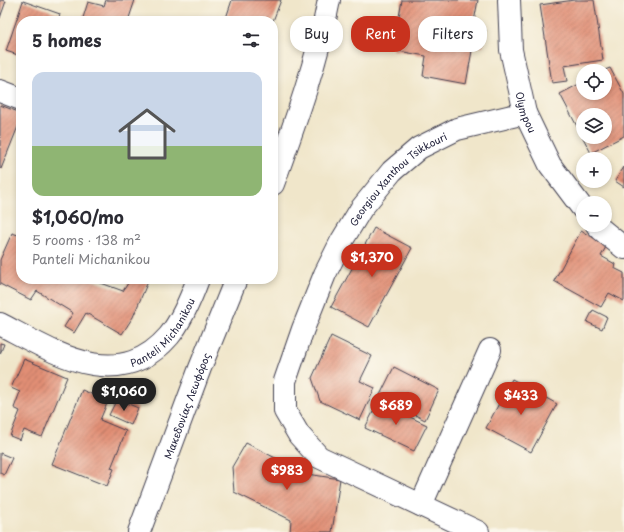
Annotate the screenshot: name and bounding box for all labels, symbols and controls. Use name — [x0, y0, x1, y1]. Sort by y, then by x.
chip: Buy — [290, 16, 343, 52]
chip: Rent — [351, 16, 410, 52]
chip: Filters — [418, 16, 487, 52]
text: 5 homes — [32, 27, 102, 53]
icon: filters — [240, 29, 262, 51]
map controls — [576, 64, 612, 232]
button: locate — [576, 64, 612, 100]
street label: Olympou — [513, 90, 541, 135]
icon: home — [111, 98, 183, 170]
button: layers — [576, 108, 612, 144]
street label: Georgiou Xanthou Tsikkouri — [345, 128, 449, 229]
button: + — [576, 152, 612, 188]
button: − — [576, 196, 612, 232]
text: $1,060/mo — [32, 204, 124, 230]
text: 5 rooms · 138 m² — [32, 230, 141, 249]
pin: $1,370 — [339, 244, 405, 278]
text: $1,370 — [350, 247, 394, 266]
text: Panteli Michanikou — [32, 249, 150, 268]
street label: Panteli Michanikou — [128, 295, 197, 370]
street label: Μακεδονίας Λεωφόρος — [159, 350, 213, 461]
pin: $1,060 — [91, 378, 157, 412]
text: $1,060 — [101, 381, 147, 400]
pin: $433 — [497, 382, 545, 416]
text: $433 — [504, 385, 538, 404]
pin: $689 — [372, 392, 420, 426]
text: $689 — [379, 395, 413, 414]
pin: $983 — [263, 457, 311, 491]
text: $983 — [271, 460, 303, 479]

